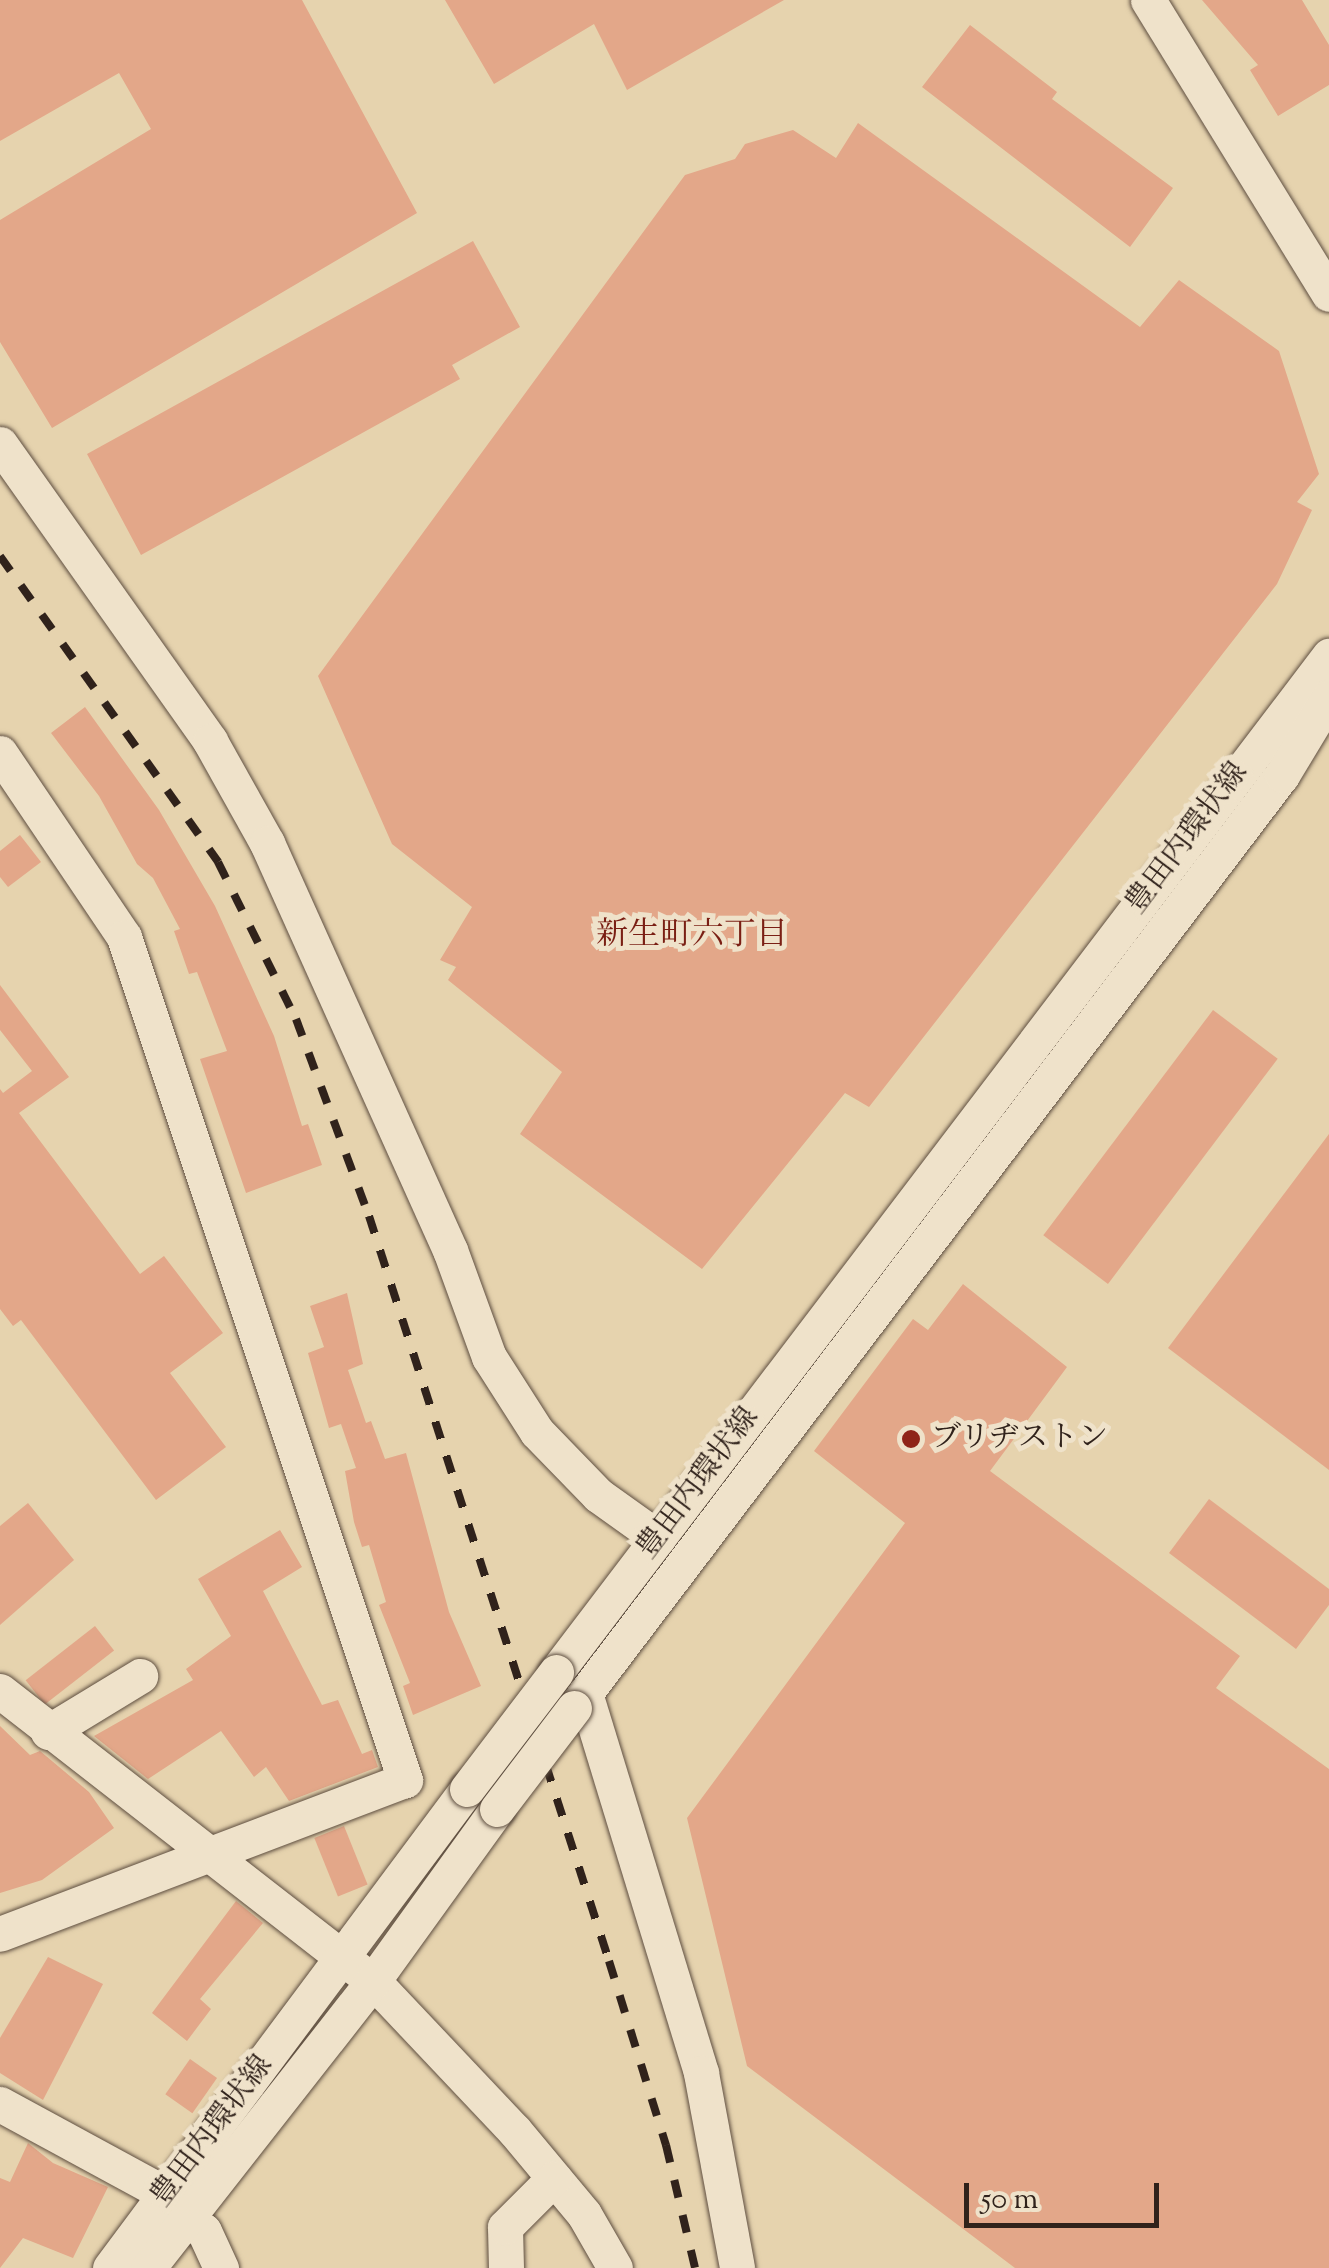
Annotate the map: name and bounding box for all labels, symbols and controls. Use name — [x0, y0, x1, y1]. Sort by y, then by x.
street label: 豊田内環状線 — [1119, 756, 1257, 922]
district label: 新生町六丁目 — [596, 917, 788, 955]
street label: 豊田内環状線 — [630, 1401, 768, 1567]
place label: ブリヂストン — [931, 1421, 1111, 1457]
marker: ブリヂストン — [900, 1428, 922, 1450]
street label: 豊田内環状線 — [144, 2049, 282, 2215]
scale bar — [969, 2163, 1164, 2225]
text: 50 m — [981, 2179, 1038, 2222]

